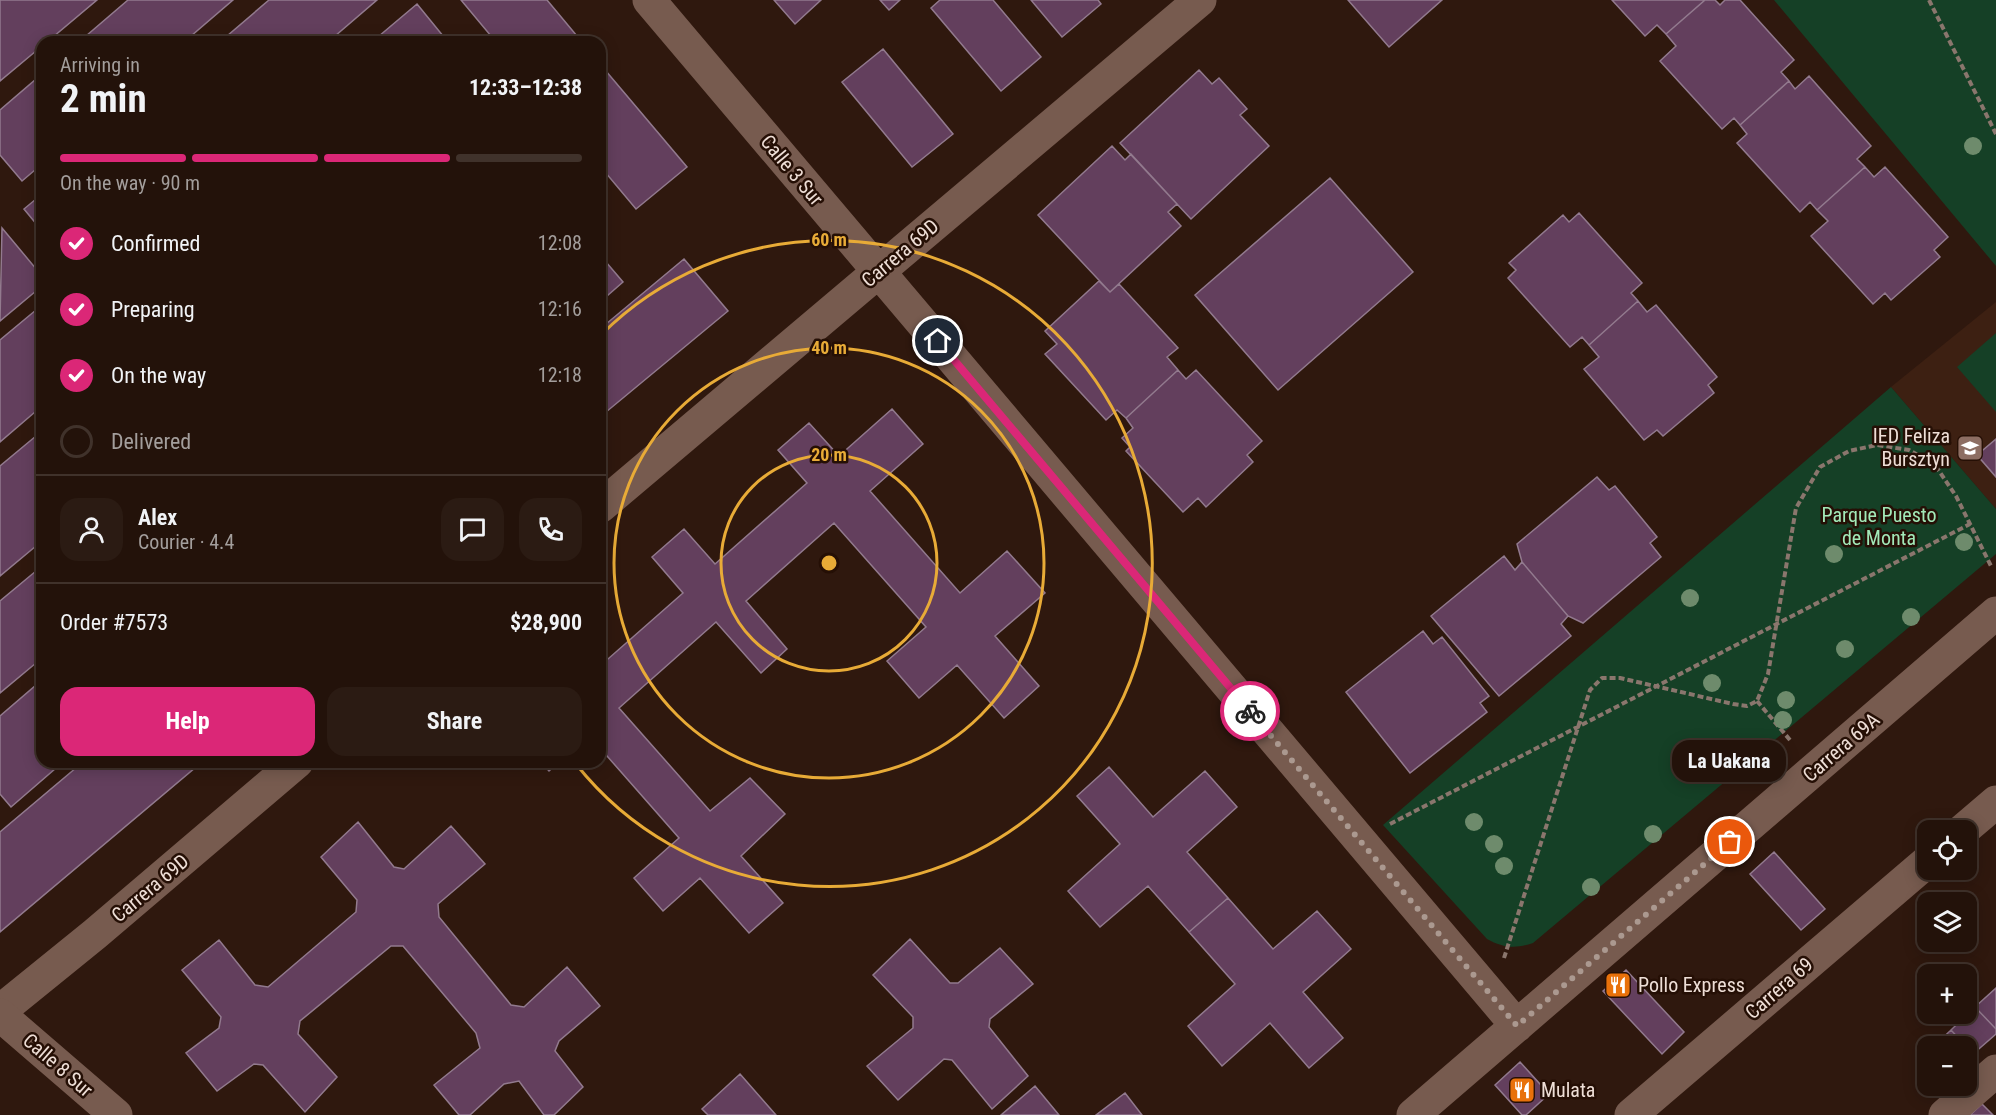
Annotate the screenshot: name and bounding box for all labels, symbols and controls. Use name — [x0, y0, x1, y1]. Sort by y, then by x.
text: Arriving in — [60, 53, 140, 77]
text: 12:33–12:38 — [469, 75, 582, 100]
text: 2 min — [60, 76, 147, 122]
street label: Calle 3 Sur — [756, 130, 828, 210]
text: On the way · 90 m — [60, 171, 200, 195]
street label: Carrera 69D — [857, 214, 943, 292]
icon: check — [60, 227, 93, 260]
text: 60 m — [811, 229, 847, 250]
text: Confirmed — [111, 231, 200, 256]
text: 12:08 — [538, 231, 582, 255]
icon: check — [60, 293, 93, 326]
text: Preparing — [111, 297, 195, 322]
text: 12:16 — [538, 297, 582, 321]
pin — [912, 315, 963, 366]
icon: home — [921, 324, 954, 357]
text: 40 m — [811, 337, 847, 358]
icon: check — [60, 359, 93, 392]
text: On the way — [111, 363, 206, 388]
text: 12:18 — [538, 363, 582, 387]
place label: IED Feliza Bursztyn — [1873, 424, 1950, 471]
text: Delivered — [111, 429, 191, 454]
school or university icon: IED Feliza Bursztyn — [1955, 433, 1985, 463]
text: 20 m — [811, 444, 847, 465]
button: person — [60, 498, 123, 561]
button: chat — [441, 498, 504, 561]
button: phone — [519, 498, 582, 561]
park label: Parque Puesto de Monta — [1821, 503, 1937, 550]
text: Alex — [138, 505, 177, 530]
text: Courier · 4.4 — [138, 530, 234, 554]
centre of rings — [819, 553, 839, 573]
text: Order #7573 — [60, 610, 168, 635]
text: $28,900 — [510, 610, 582, 635]
courier — [1220, 681, 1280, 741]
button: Help — [60, 687, 315, 756]
button: Share — [327, 687, 582, 756]
icon: bike — [1234, 695, 1267, 728]
street label: Carrera 69A — [1798, 707, 1884, 787]
callout: La Uakana — [1673, 740, 1787, 782]
text: La Uakana — [1688, 749, 1770, 773]
pin — [1704, 816, 1755, 867]
map controls — [1917, 820, 1977, 1096]
button: locate — [1917, 820, 1977, 880]
icon: bag — [1713, 825, 1746, 858]
street label: Carrera 69D — [107, 849, 193, 927]
button: layers — [1917, 892, 1977, 952]
street label: Carrera 69 — [1740, 952, 1818, 1024]
button: + — [1917, 964, 1977, 1024]
restaurant icon: Pollo Express — [1603, 970, 1633, 1000]
place label: Pollo Express — [1638, 973, 1745, 997]
street label: Calle 8 Sur — [18, 1028, 98, 1102]
button: − — [1917, 1036, 1977, 1096]
restaurant icon: Mulata — [1507, 1075, 1537, 1105]
place label: Mulata — [1541, 1078, 1595, 1102]

